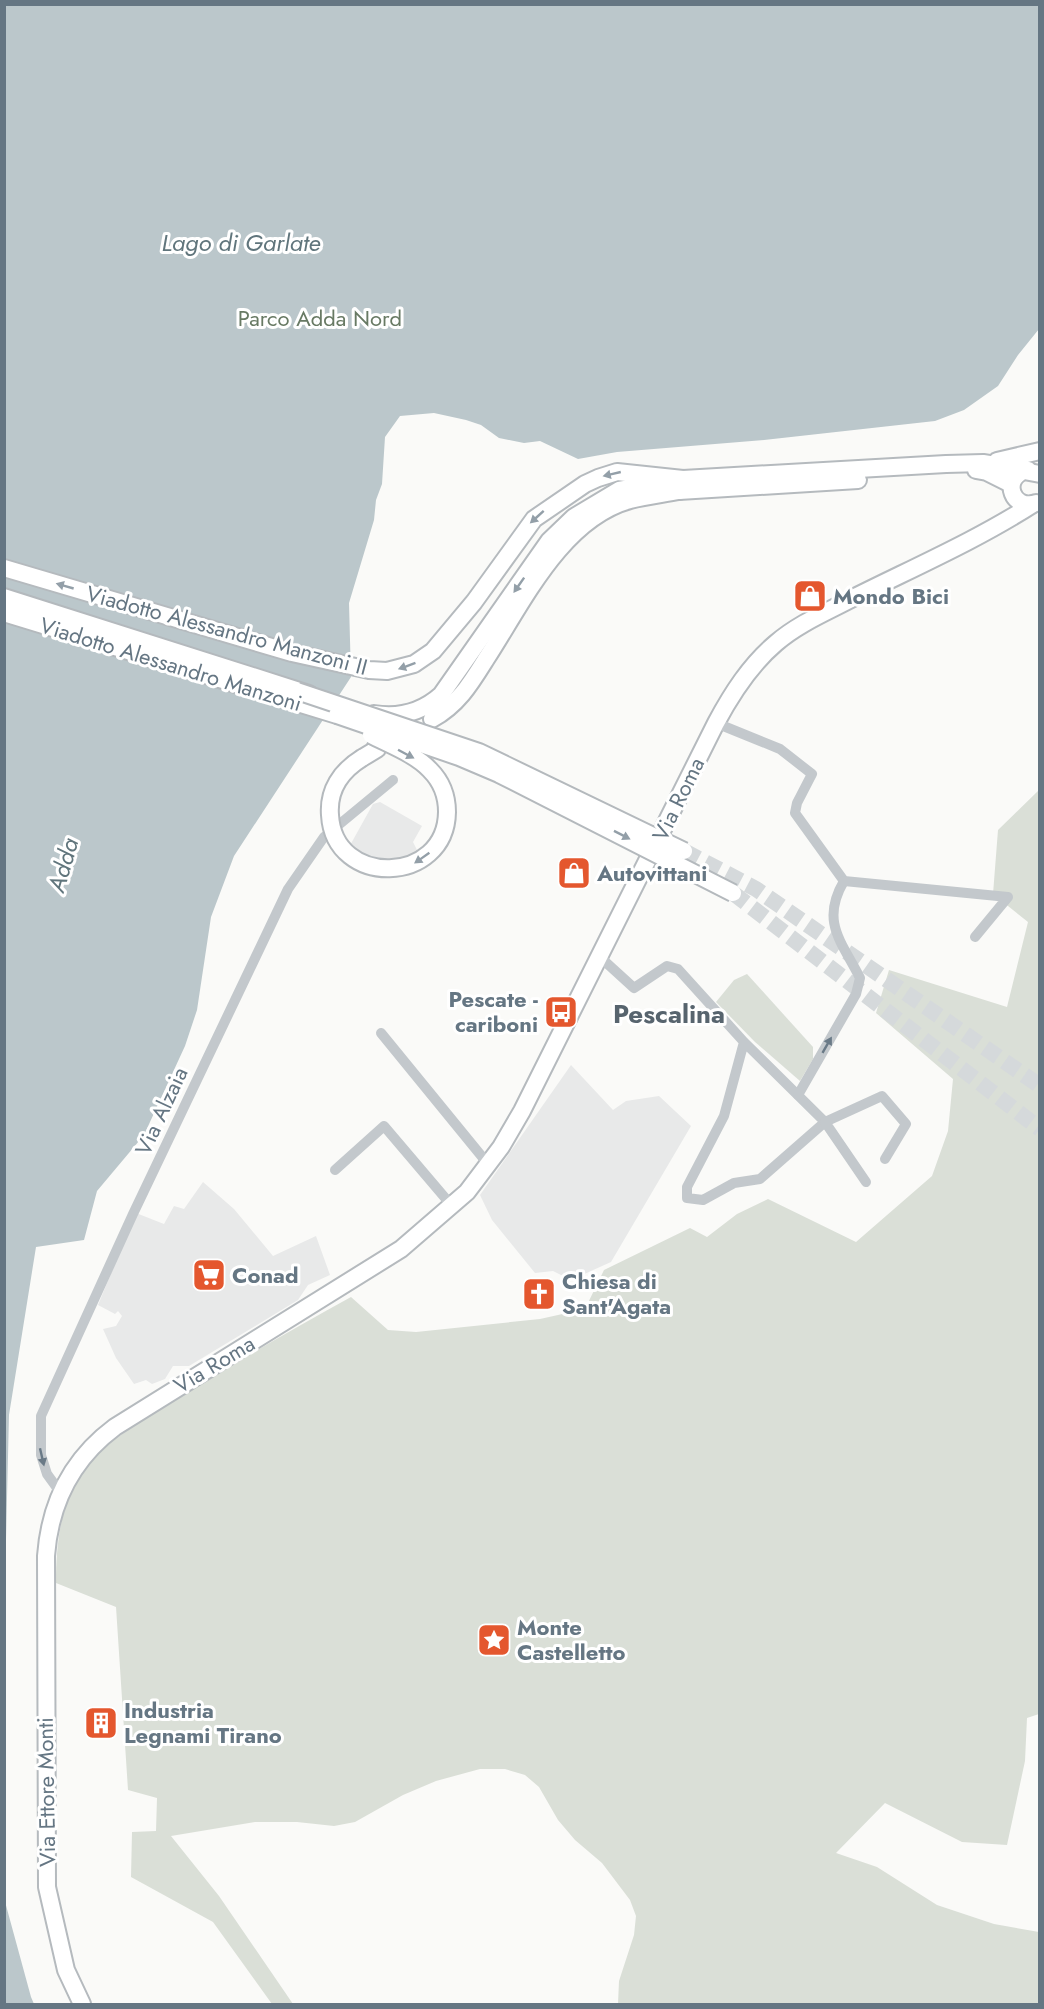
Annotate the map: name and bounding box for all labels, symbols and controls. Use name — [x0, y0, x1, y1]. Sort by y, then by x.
water label: Lago di Garlate — [161, 225, 321, 260]
park label: Parco Adda Nord — [238, 302, 402, 334]
one-way arrow — [603, 470, 621, 480]
one-way arrow — [530, 510, 545, 523]
one-way arrow — [513, 577, 525, 593]
shop icon: Mondo Bici — [792, 578, 828, 614]
street label: Viadotto Alessandro Manzoni II — [83, 580, 371, 680]
place label: Mondo Bici — [833, 580, 949, 612]
one-way arrow — [56, 581, 74, 590]
street label: Viadotto Alessandro Manzoni — [37, 612, 305, 716]
one-way arrow — [398, 661, 416, 671]
one-way arrow — [398, 749, 415, 759]
street label: Via Roma — [644, 752, 712, 846]
one-way arrow — [614, 830, 631, 840]
water label: Adda — [38, 834, 87, 897]
one-way arrow — [414, 852, 430, 864]
shop icon: Autovittani — [556, 855, 592, 891]
place label: Autovittani — [596, 857, 707, 889]
place label: Pescate - cariboni — [449, 983, 538, 1040]
bus stop icon: Pescate - cariboni — [543, 994, 579, 1030]
district label: Pescalina — [613, 995, 725, 1033]
one-way arrow — [822, 1036, 832, 1053]
street label: Via Alzaia — [127, 1062, 195, 1160]
supermarket icon: Conad — [191, 1257, 227, 1293]
place label: Conad — [232, 1259, 298, 1291]
place label: Chiesa di Sant'Agata — [562, 1265, 671, 1322]
church icon: Chiesa di Sant'Agata — [521, 1276, 557, 1312]
street label: Via Roma — [167, 1327, 261, 1401]
one-way arrow — [37, 1447, 47, 1466]
place label: Monte Castelletto — [517, 1611, 625, 1668]
place icon: Monte Castelletto — [476, 1622, 512, 1658]
place label: Industria Legnami Tirano — [124, 1694, 282, 1751]
building icon: Industria Legnami Tirano — [83, 1705, 119, 1741]
street label: Via Ettore Monti — [29, 1717, 63, 1867]

